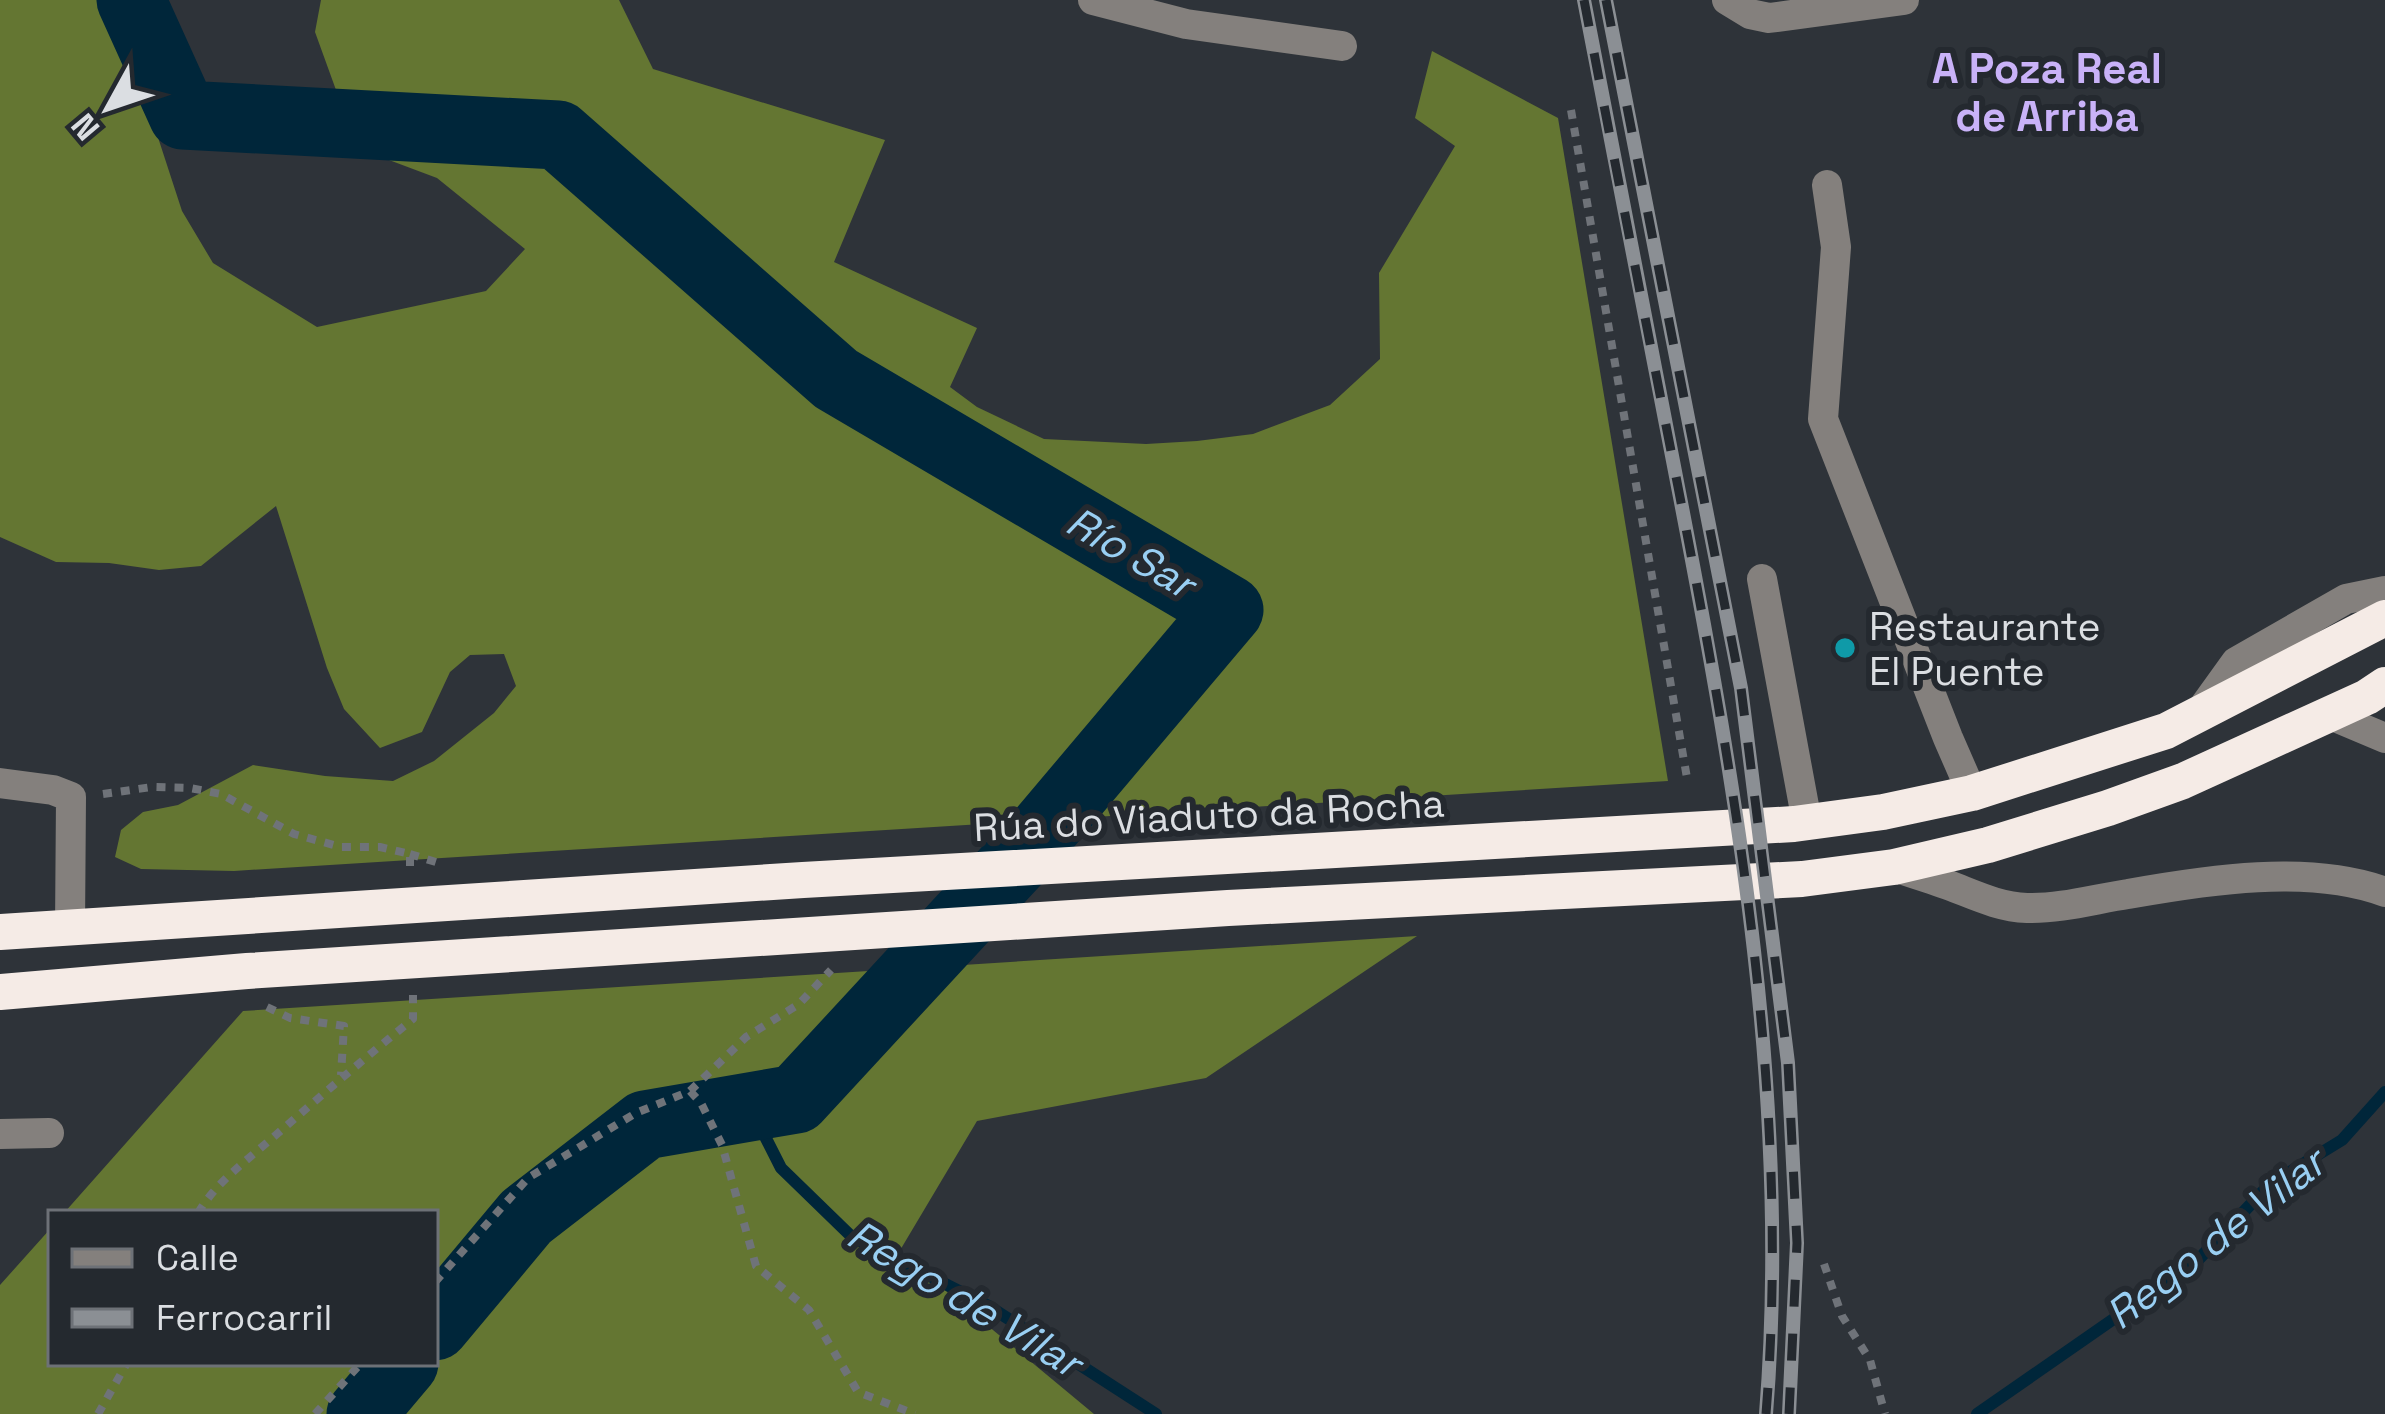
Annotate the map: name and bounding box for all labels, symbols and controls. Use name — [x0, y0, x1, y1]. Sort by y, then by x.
district label: A Poza Real de Arriba — [1932, 42, 2162, 143]
north arrow — [48, 48, 168, 168]
text: N — [63, 105, 109, 149]
water label: Río Sar — [1057, 495, 1208, 612]
place label: Restaurante El Puente — [1869, 602, 2101, 696]
marker: Restaurante El Puente — [1832, 635, 1858, 661]
street label: Rúa do Viaduto da Rocha — [972, 779, 1446, 852]
water label: Rego de Vilar — [2095, 1134, 2339, 1340]
water label: Rego de Vilar — [838, 1208, 1095, 1391]
legend — [48, 1210, 438, 1366]
text: Calle — [156, 1235, 239, 1281]
text: Ferrocarril — [156, 1295, 332, 1341]

